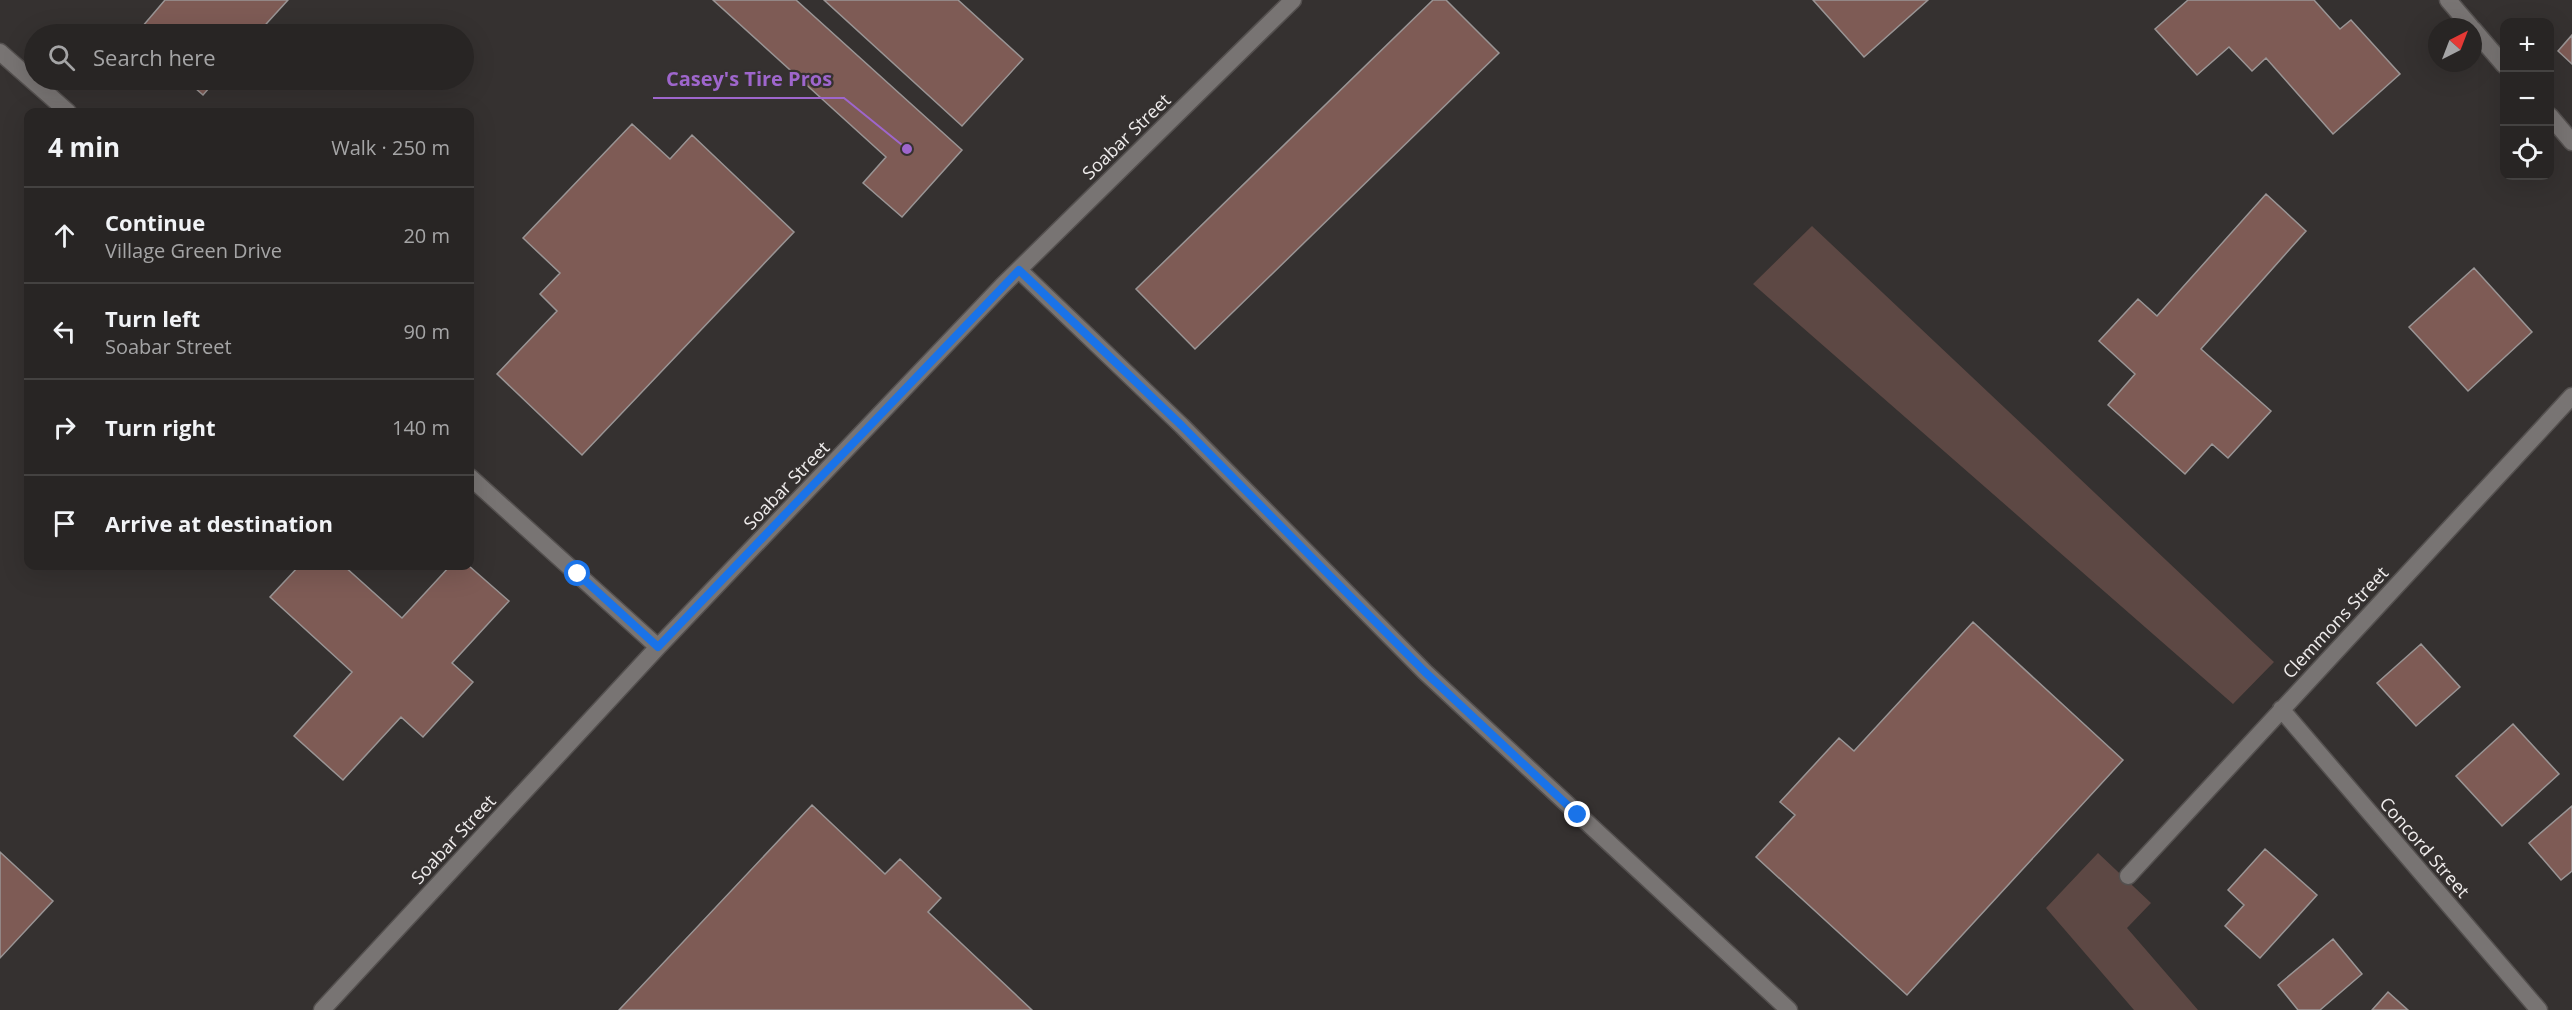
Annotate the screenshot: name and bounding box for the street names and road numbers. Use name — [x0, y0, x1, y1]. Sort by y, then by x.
street label: Soabar Street — [1077, 88, 1175, 184]
street label: Soabar Street — [738, 436, 834, 534]
street label: Clemmons Street — [2277, 561, 2393, 683]
street label: Soabar Street — [405, 789, 501, 889]
street label: Concord Street — [2375, 792, 2475, 902]

